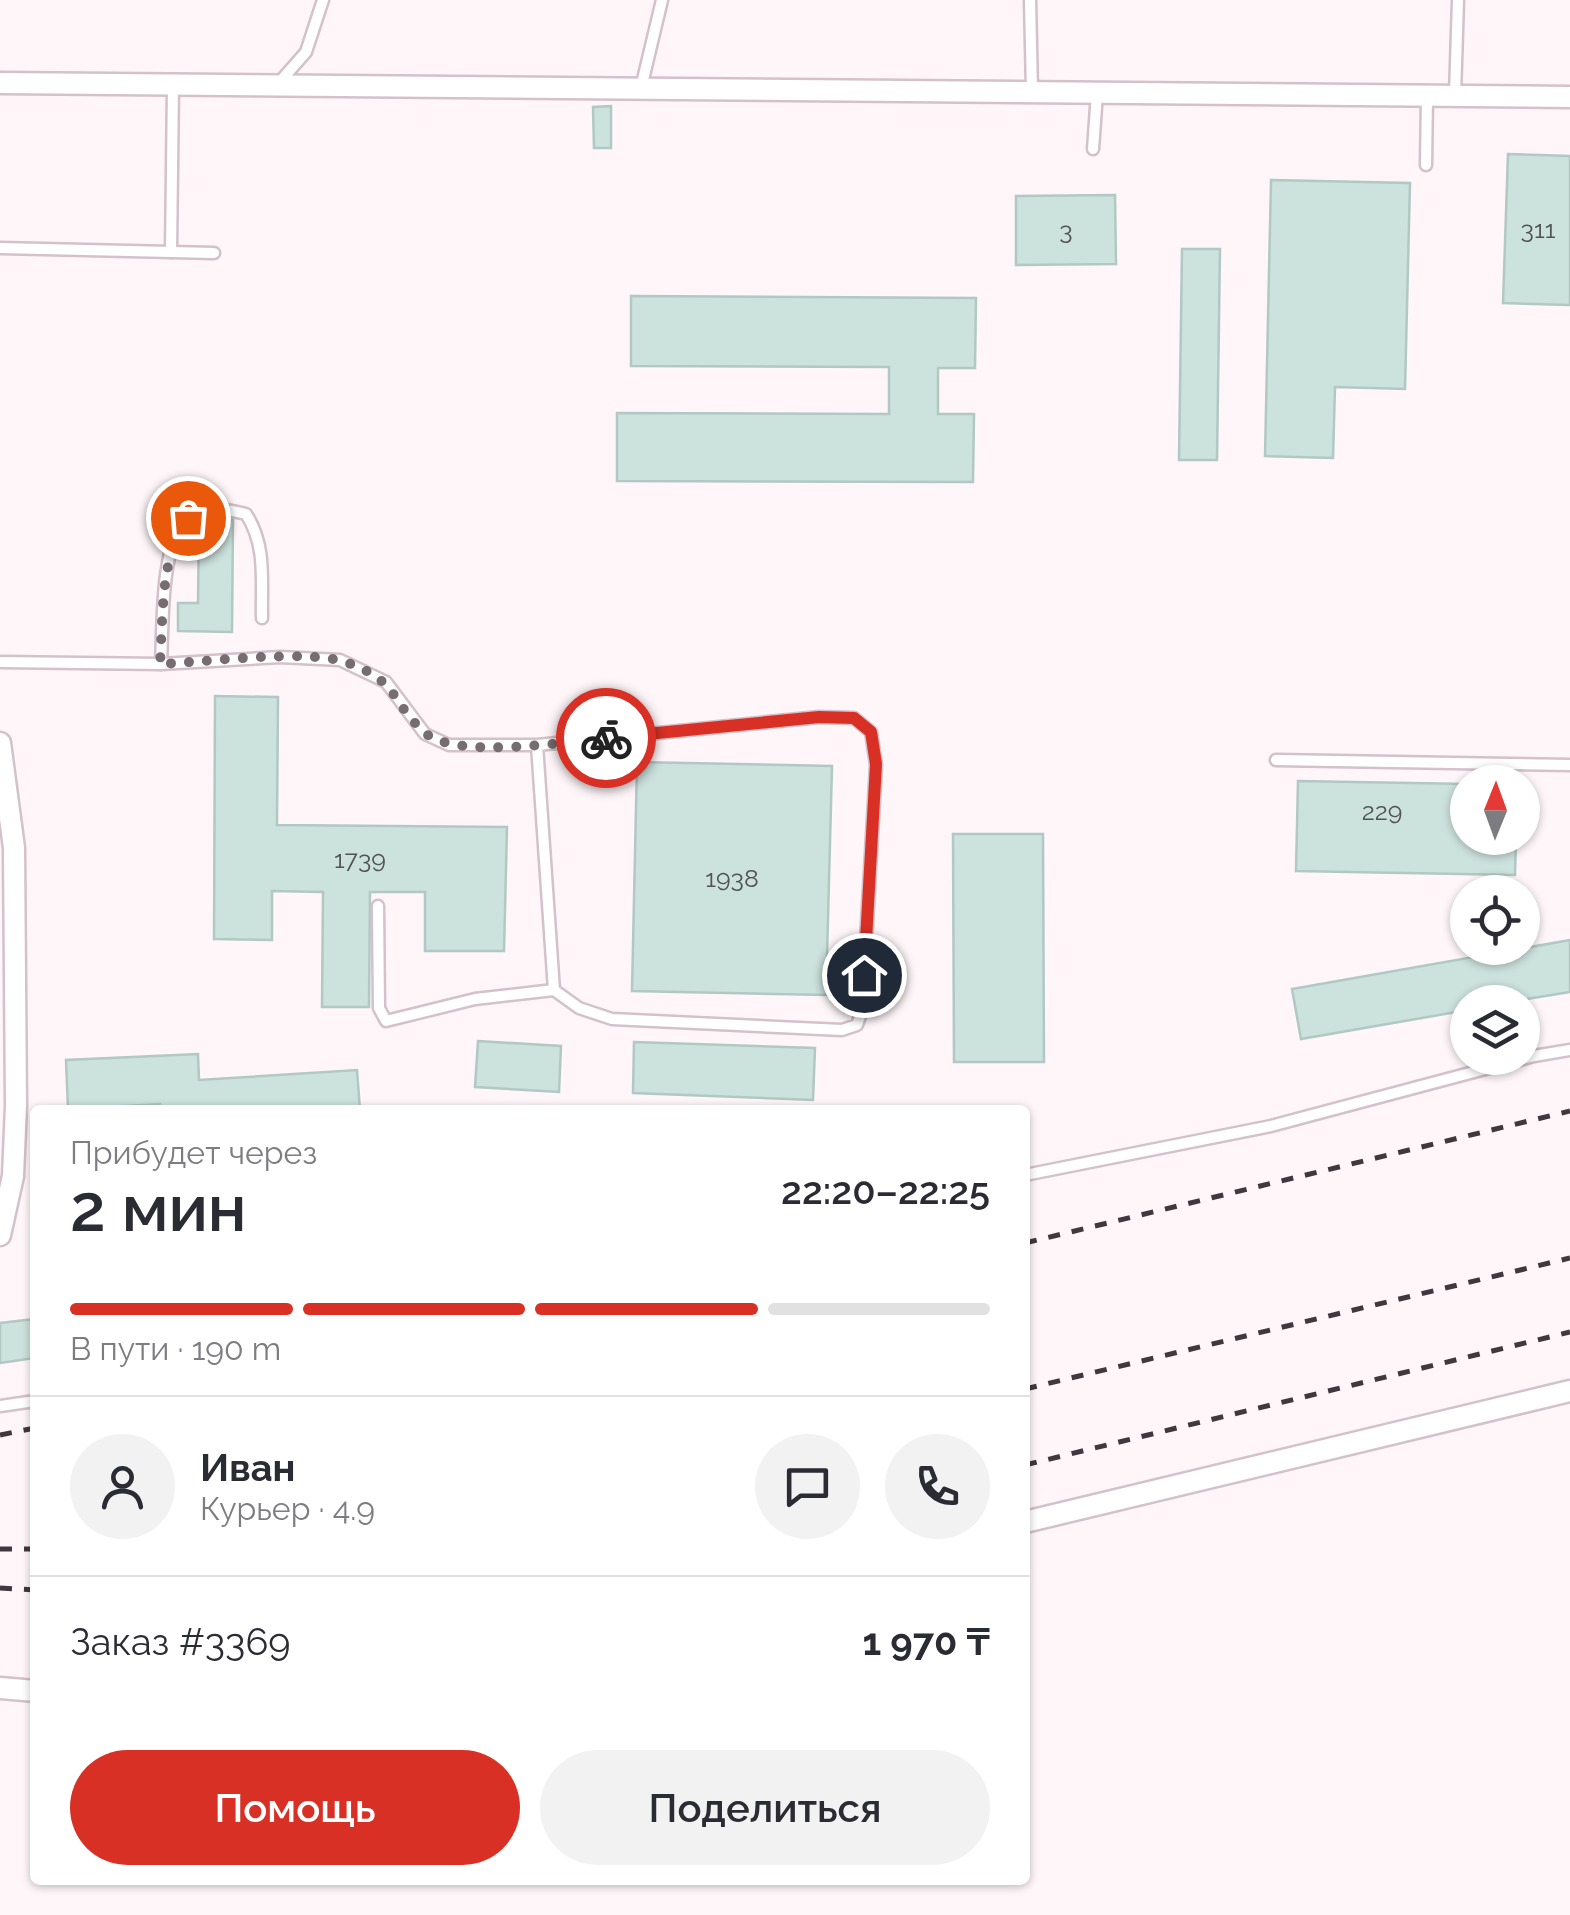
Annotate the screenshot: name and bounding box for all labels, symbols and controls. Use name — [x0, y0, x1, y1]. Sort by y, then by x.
house number: 311 — [1521, 214, 1556, 244]
house number: 3 — [1059, 215, 1073, 245]
pin — [146, 476, 231, 561]
icon: bag — [161, 491, 216, 546]
courier — [556, 688, 656, 788]
icon: bike — [579, 711, 634, 766]
north arrow — [1450, 765, 1540, 855]
map controls — [1450, 765, 1540, 1075]
house number: 229 — [1362, 796, 1402, 826]
house number: 1739 — [334, 844, 386, 874]
house number: 1938 — [705, 863, 759, 893]
button: locate — [1450, 875, 1540, 965]
pin — [822, 933, 907, 1018]
icon: home — [837, 948, 892, 1003]
button: layers — [1450, 985, 1540, 1075]
text: Прибудет через — [70, 1134, 317, 1171]
text: 22:20–22:25 — [781, 1168, 990, 1213]
text: 2 мин — [70, 1170, 247, 1246]
text: В пути · 190 m — [70, 1330, 281, 1367]
button: person — [70, 1434, 175, 1539]
button: chat — [755, 1434, 860, 1539]
button: phone — [885, 1434, 990, 1539]
text: Иван — [200, 1445, 295, 1490]
text: Курьер · 4.9 — [200, 1490, 375, 1527]
text: Заказ #3369 — [70, 1619, 291, 1664]
text: 1 970 ₸ — [862, 1619, 990, 1664]
button: Помощь — [70, 1750, 520, 1865]
button: Поделиться — [540, 1750, 990, 1865]

